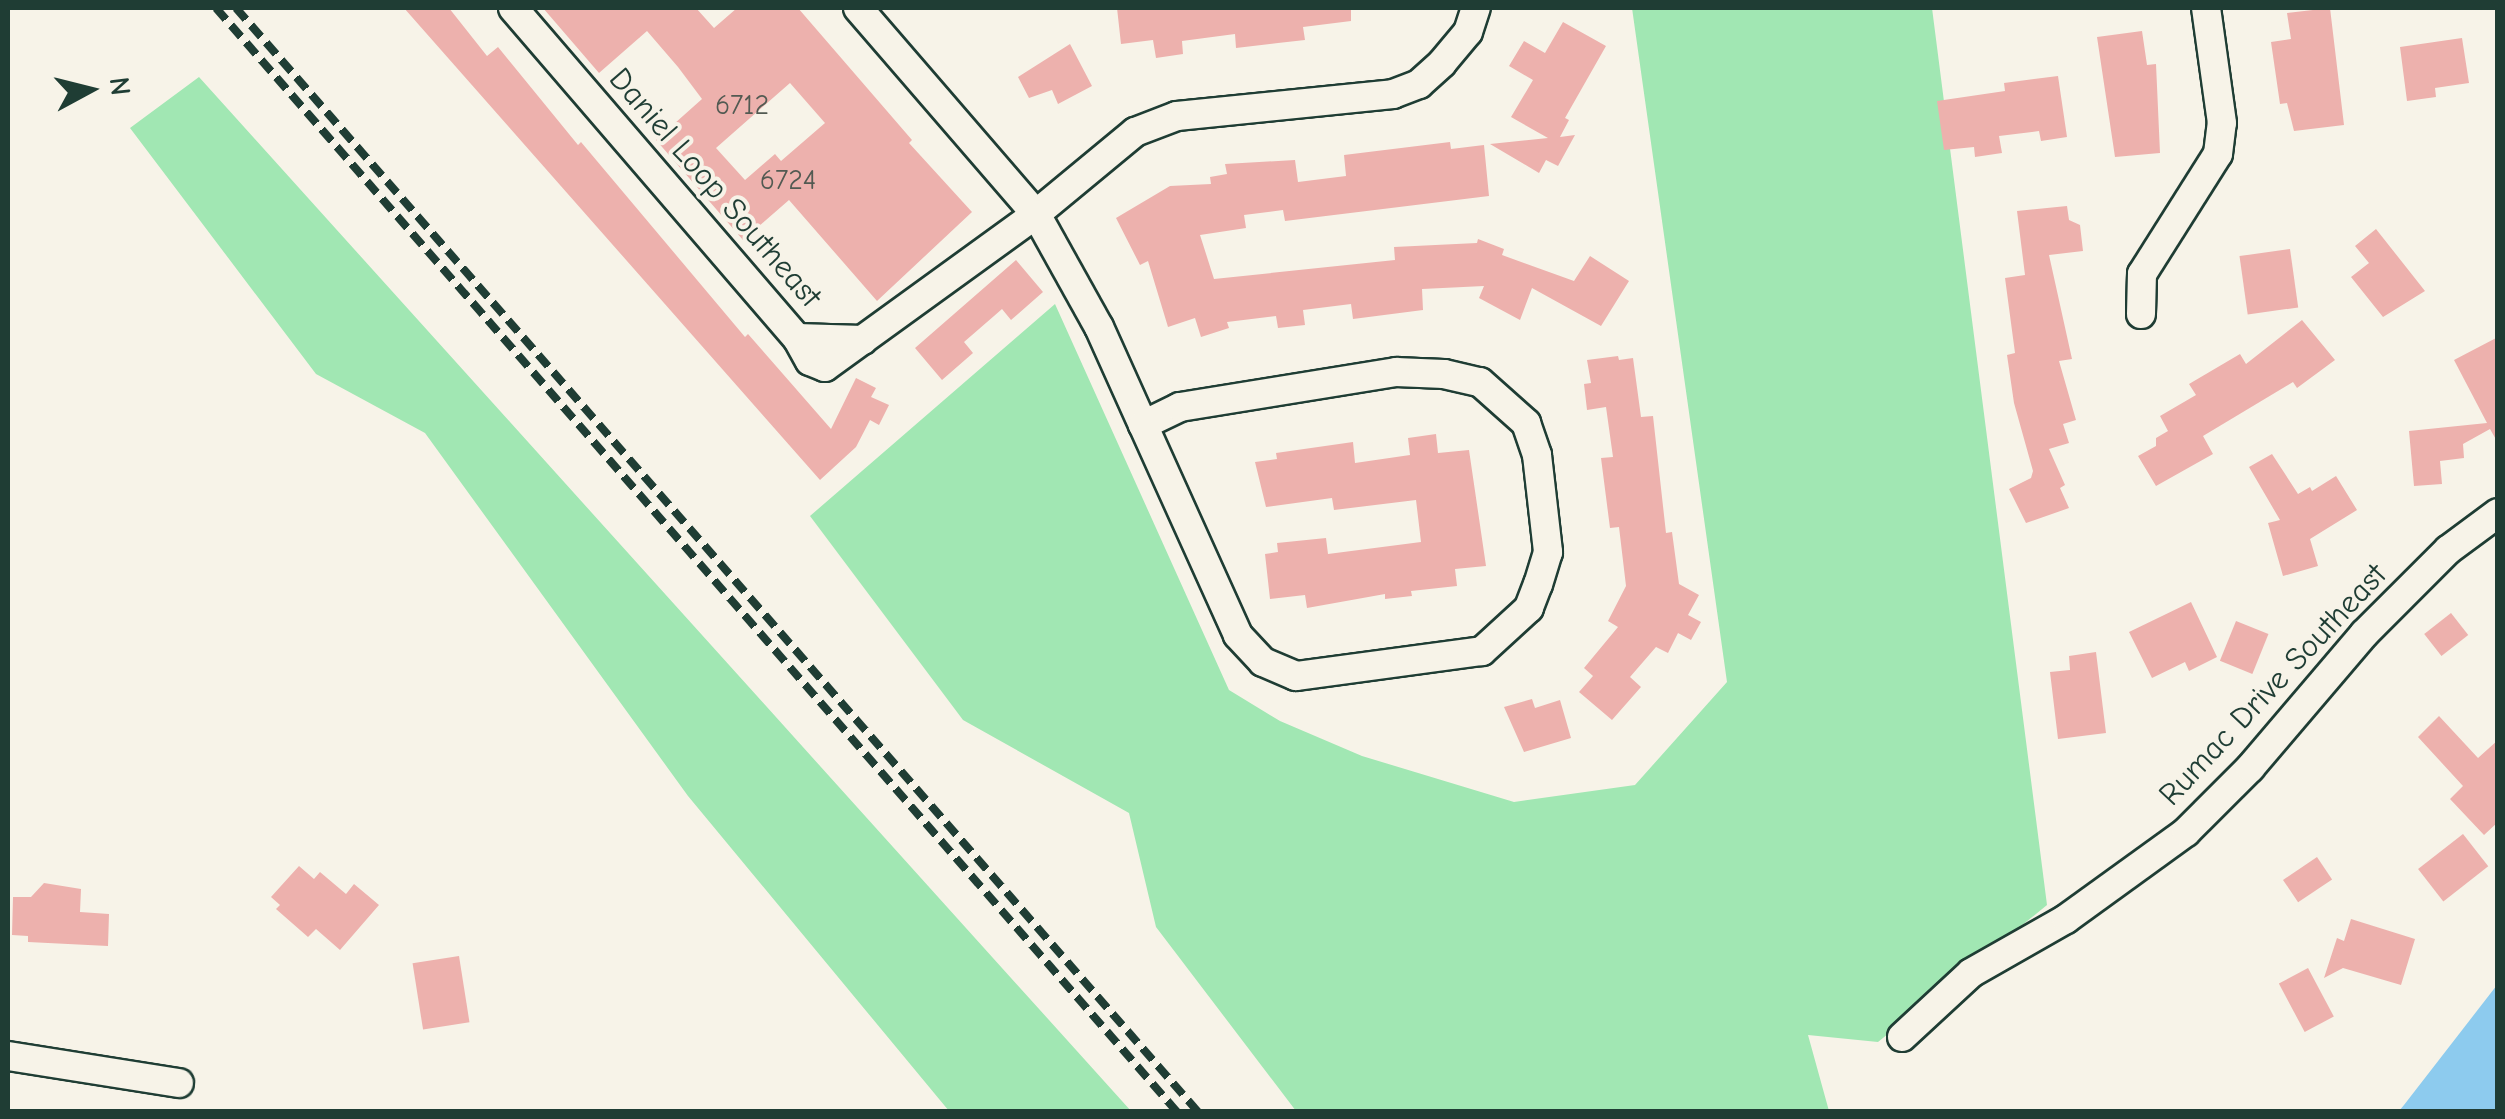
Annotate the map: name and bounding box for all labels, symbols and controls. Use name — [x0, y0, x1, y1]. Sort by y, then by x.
north arrow — [40, 40, 140, 140]
street label: Daniel Loop Southeast — [601, 60, 829, 316]
text: N — [103, 75, 137, 97]
house number: 6712 — [715, 88, 769, 122]
house number: 6724 — [760, 163, 816, 197]
street label: Rumac Drive Southeast — [2151, 556, 2395, 814]

